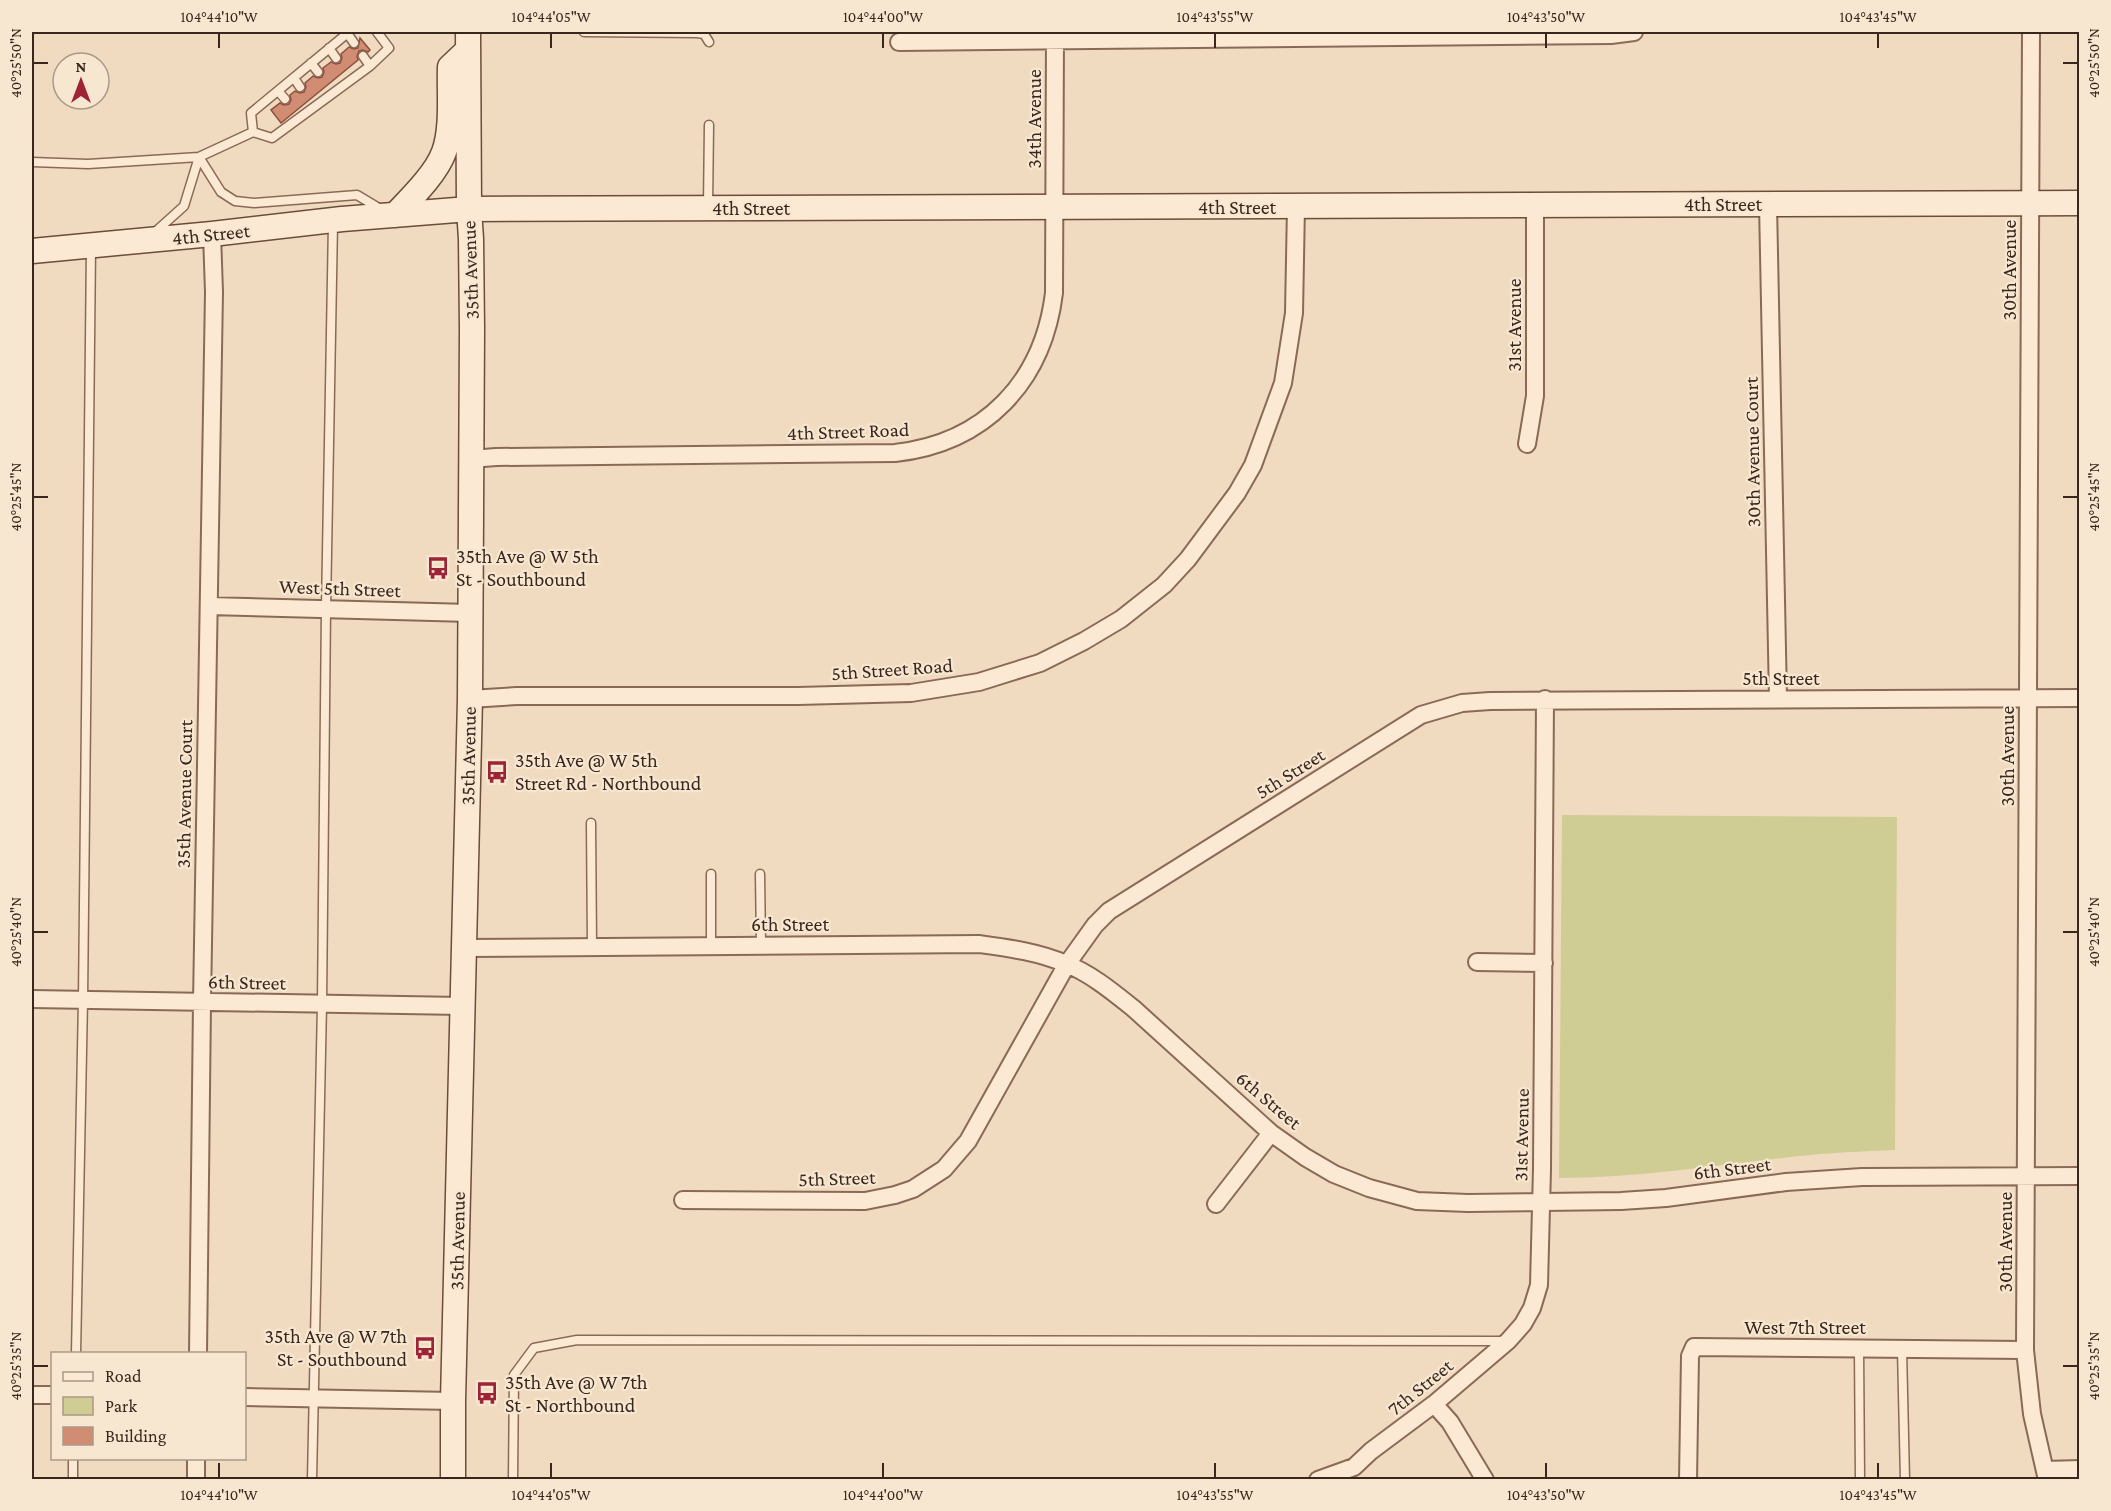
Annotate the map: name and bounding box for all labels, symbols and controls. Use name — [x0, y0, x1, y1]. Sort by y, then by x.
text: 104°44'10"W — [180, 9, 258, 25]
text: 104°44'05"W — [512, 9, 591, 25]
text: 104°44'00"W — [843, 9, 923, 25]
text: 104°43'55"W — [1177, 9, 1254, 25]
text: 104°43'50"W — [1507, 9, 1585, 25]
text: 104°43'45"W — [1839, 9, 1917, 25]
text: 40°25'50"N — [8, 28, 24, 98]
text: 40°25'50"N — [2086, 28, 2102, 98]
north arrow — [51, 51, 111, 111]
text: N — [76, 58, 87, 75]
street label: 34th Avenue — [1023, 69, 1045, 169]
street label: 4th Street — [1684, 193, 1762, 215]
street label: 4th Street — [1198, 196, 1276, 218]
street label: 4th Street — [712, 197, 790, 219]
street label: 4th Street — [171, 219, 251, 249]
street label: 30th Avenue — [1998, 219, 2020, 320]
street label: 35th Avenue — [457, 220, 483, 320]
street label: 31st Avenue — [1503, 278, 1525, 372]
street label: 30th Avenue Court — [1740, 376, 1764, 527]
street label: 4th Street Road — [786, 418, 910, 444]
text: 40°25'45"N — [8, 462, 24, 531]
text: 40°25'45"N — [2086, 462, 2102, 531]
place label: 35th Ave @ W 5th St - Southbound — [456, 545, 599, 590]
bus stop icon: 35th Ave @ W 5th St - Southbound — [425, 555, 451, 581]
street label: West 5th Street — [279, 575, 402, 601]
street label: 5th Street Road — [831, 654, 954, 684]
street label: 5th Street — [1742, 667, 1820, 689]
street label: 30th Avenue — [1996, 705, 2018, 806]
street label: 35th Avenue — [456, 706, 480, 806]
street label: 35th Avenue Court — [172, 719, 196, 868]
street label: 5th Street — [1251, 743, 1329, 803]
place label: 35th Ave @ W 5th Street Rd - Northbound — [515, 749, 702, 794]
bus stop icon: 35th Ave @ W 5th Street Rd - Northbound — [484, 759, 510, 785]
text: 40°25'40"N — [8, 897, 24, 967]
text: 40°25'40"N — [2086, 897, 2102, 967]
street label: 6th Street — [751, 913, 829, 935]
street label: 6th Street — [208, 970, 287, 994]
street label: 6th Street — [1232, 1066, 1306, 1134]
street label: 31st Avenue — [1509, 1088, 1533, 1182]
street label: 6th Street — [1692, 1152, 1772, 1184]
street label: 5th Street — [798, 1166, 876, 1190]
street label: 35th Avenue — [445, 1191, 469, 1291]
street label: 30th Avenue — [1994, 1191, 2016, 1292]
street label: West 7th Street — [1744, 1316, 1866, 1338]
place label: 35th Ave @ W 7th St - Southbound — [265, 1325, 407, 1370]
text: 40°25'35"N — [8, 1331, 24, 1400]
text: 40°25'35"N — [2086, 1331, 2102, 1400]
bus stop icon: 35th Ave @ W 7th St - Southbound — [412, 1335, 438, 1361]
legend — [51, 1352, 246, 1460]
street label: 7th Street — [1383, 1354, 1457, 1420]
text: Road — [105, 1366, 142, 1386]
place label: 35th Ave @ W 7th St - Northbound — [505, 1371, 648, 1416]
bus stop icon: 35th Ave @ W 7th St - Northbound — [474, 1380, 500, 1406]
text: Park — [105, 1396, 137, 1416]
text: Building — [105, 1426, 167, 1446]
text: 104°44'10"W — [180, 1487, 258, 1503]
text: 104°44'05"W — [512, 1487, 591, 1503]
text: 104°44'00"W — [843, 1487, 923, 1503]
text: 104°43'55"W — [1177, 1487, 1254, 1503]
text: 104°43'50"W — [1507, 1487, 1585, 1503]
text: 104°43'45"W — [1839, 1487, 1917, 1503]

